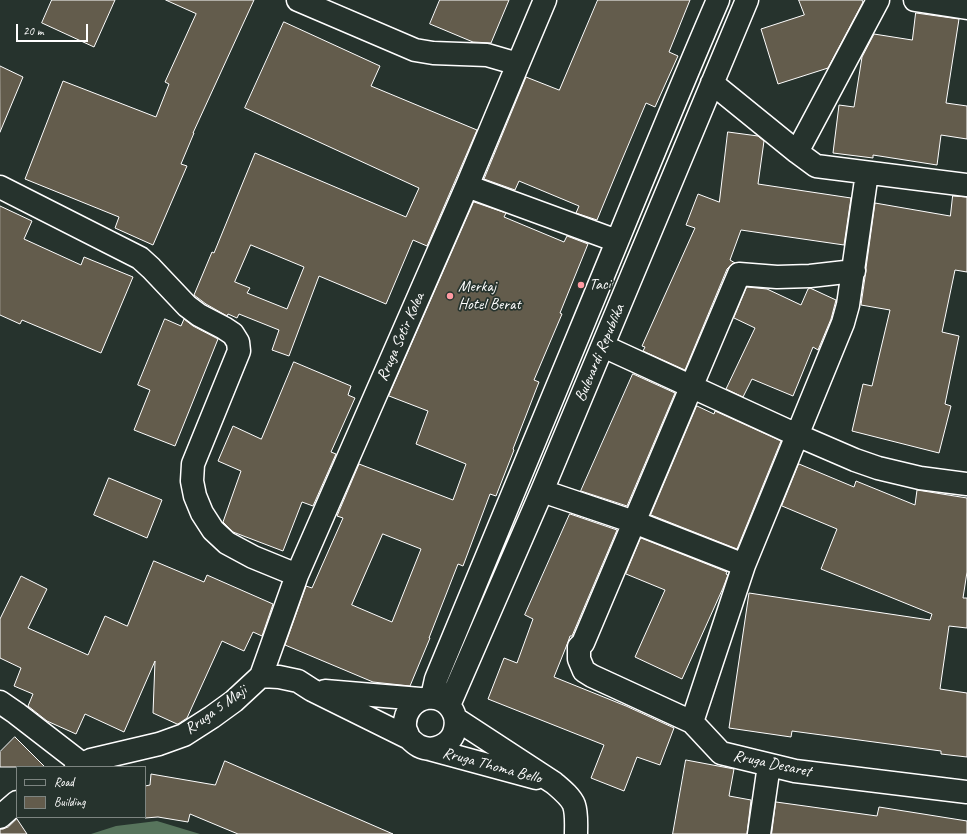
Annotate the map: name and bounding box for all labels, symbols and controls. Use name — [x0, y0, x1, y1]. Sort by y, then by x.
scale bar — [18, 16, 90, 42]
text: 20 m — [23, 23, 43, 39]
place label: Taci — [589, 275, 611, 295]
place label: Merkaj Hotel Berat — [458, 277, 521, 315]
marker: Taci — [576, 280, 586, 290]
street label: Rruga Sotir Kolea — [373, 290, 429, 384]
marker: Merkaj Hotel Berat — [445, 291, 455, 301]
street label: Bulevardi Republika — [571, 301, 629, 405]
street label: Rruga 5 Maji — [181, 681, 251, 739]
street label: Rruga Thoma Bello — [440, 744, 544, 788]
street label: Rruga Desaret — [731, 746, 813, 782]
legend — [16, 766, 146, 818]
text: Road — [54, 774, 74, 790]
text: Building — [54, 794, 86, 810]

